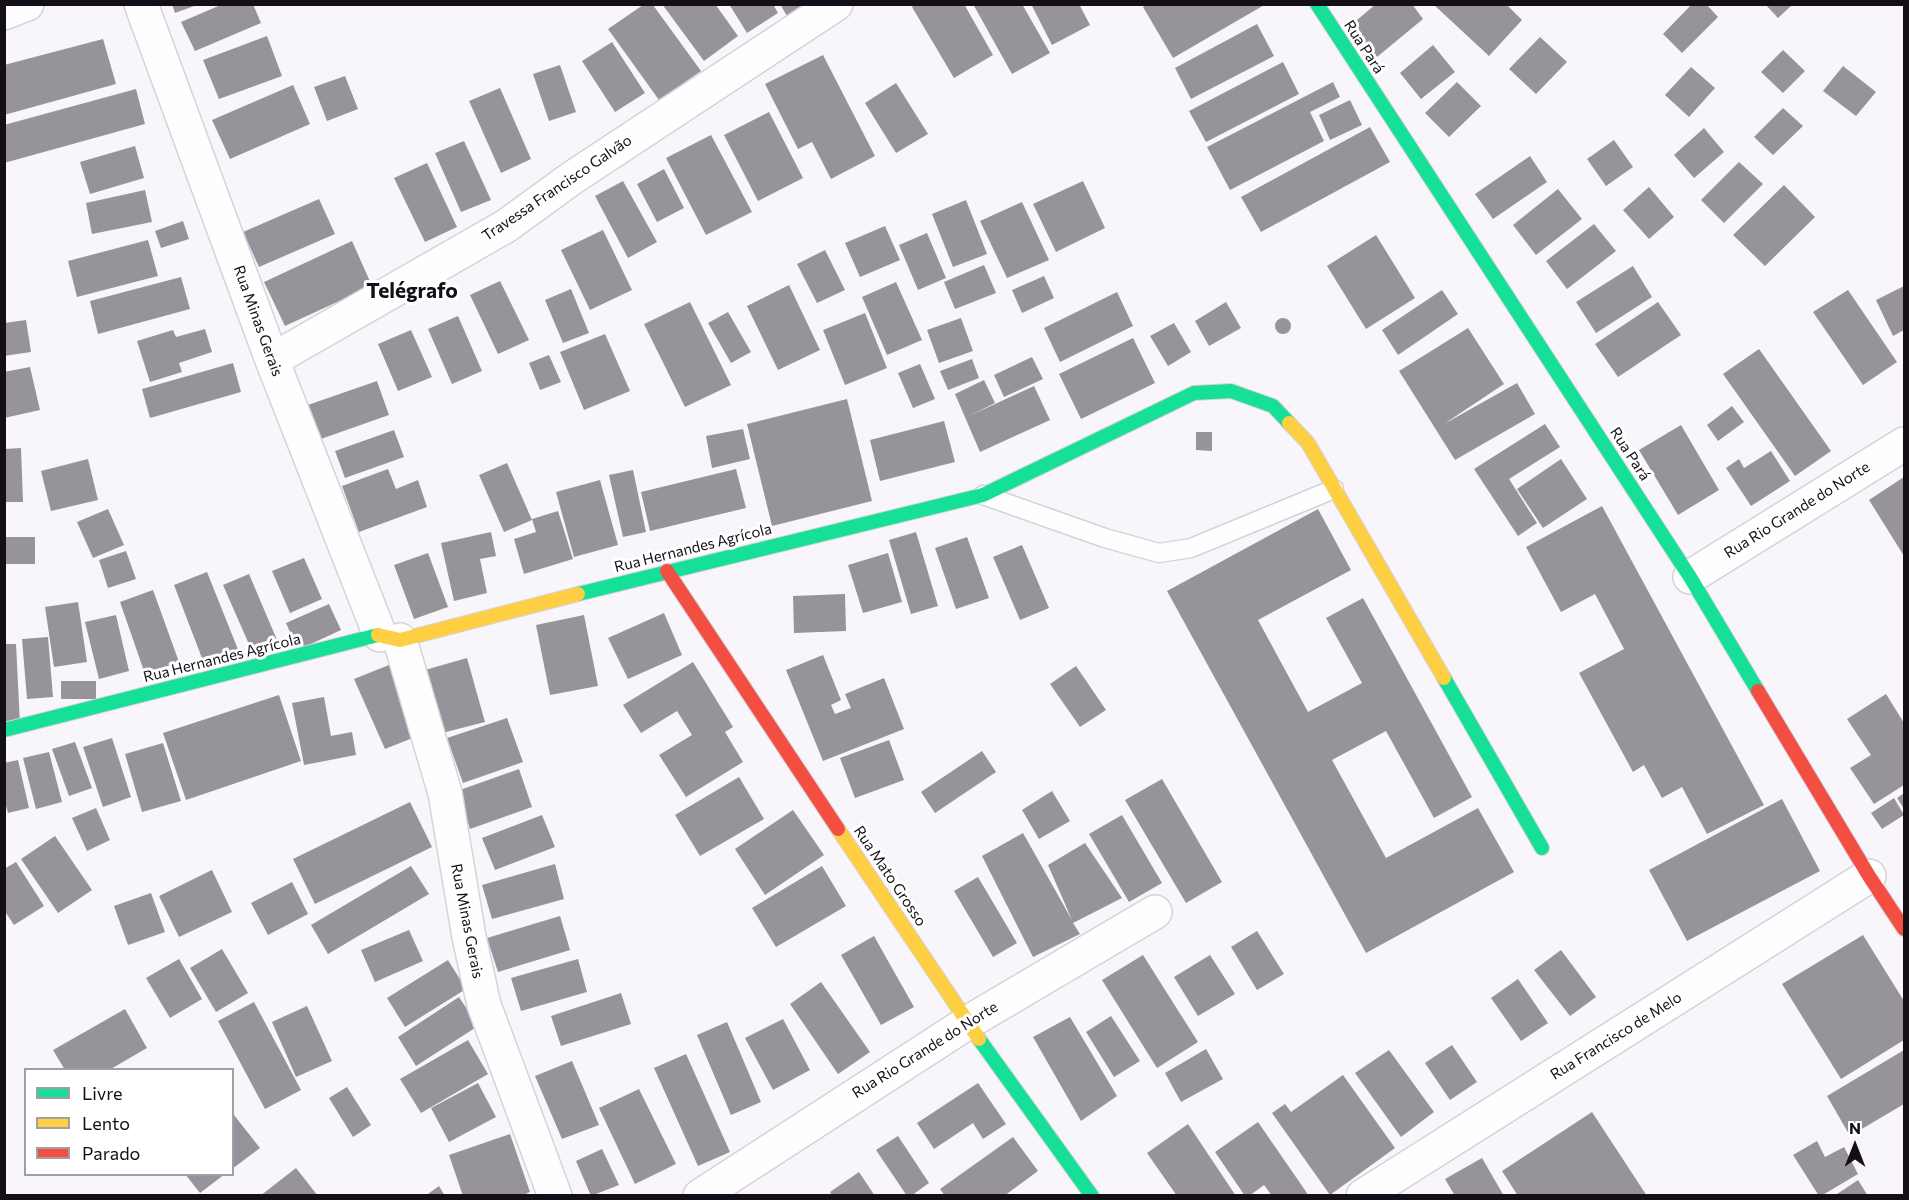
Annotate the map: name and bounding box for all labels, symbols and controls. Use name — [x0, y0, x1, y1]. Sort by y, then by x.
street label: Rua Pará — [1340, 17, 1388, 77]
street label: Travessa Francisco Galvão — [479, 131, 635, 245]
street label: Rua Minas Gerais — [230, 263, 286, 379]
district label: Telégrafo — [366, 278, 458, 304]
street label: Rua Pará — [1606, 424, 1654, 484]
street label: Rua Rio Grande do Norte — [1721, 458, 1873, 562]
street label: Rua Hernandes Agrícola — [612, 520, 774, 576]
street label: Rua Hernandes Agrícola — [141, 630, 303, 686]
street label: Rua Mato Grosso — [850, 822, 930, 930]
street label: Rua Minas Gerais — [447, 862, 487, 980]
street label: Rua Francisco de Melo — [1547, 988, 1685, 1084]
street label: Rua Rio Grande do Norte — [849, 998, 1001, 1102]
legend — [24, 1068, 234, 1176]
text: Livre — [82, 1082, 123, 1104]
text: Lento — [82, 1112, 130, 1134]
north arrow — [1825, 1116, 1885, 1176]
text: N — [1849, 1118, 1861, 1137]
text: Parado — [82, 1142, 140, 1164]

